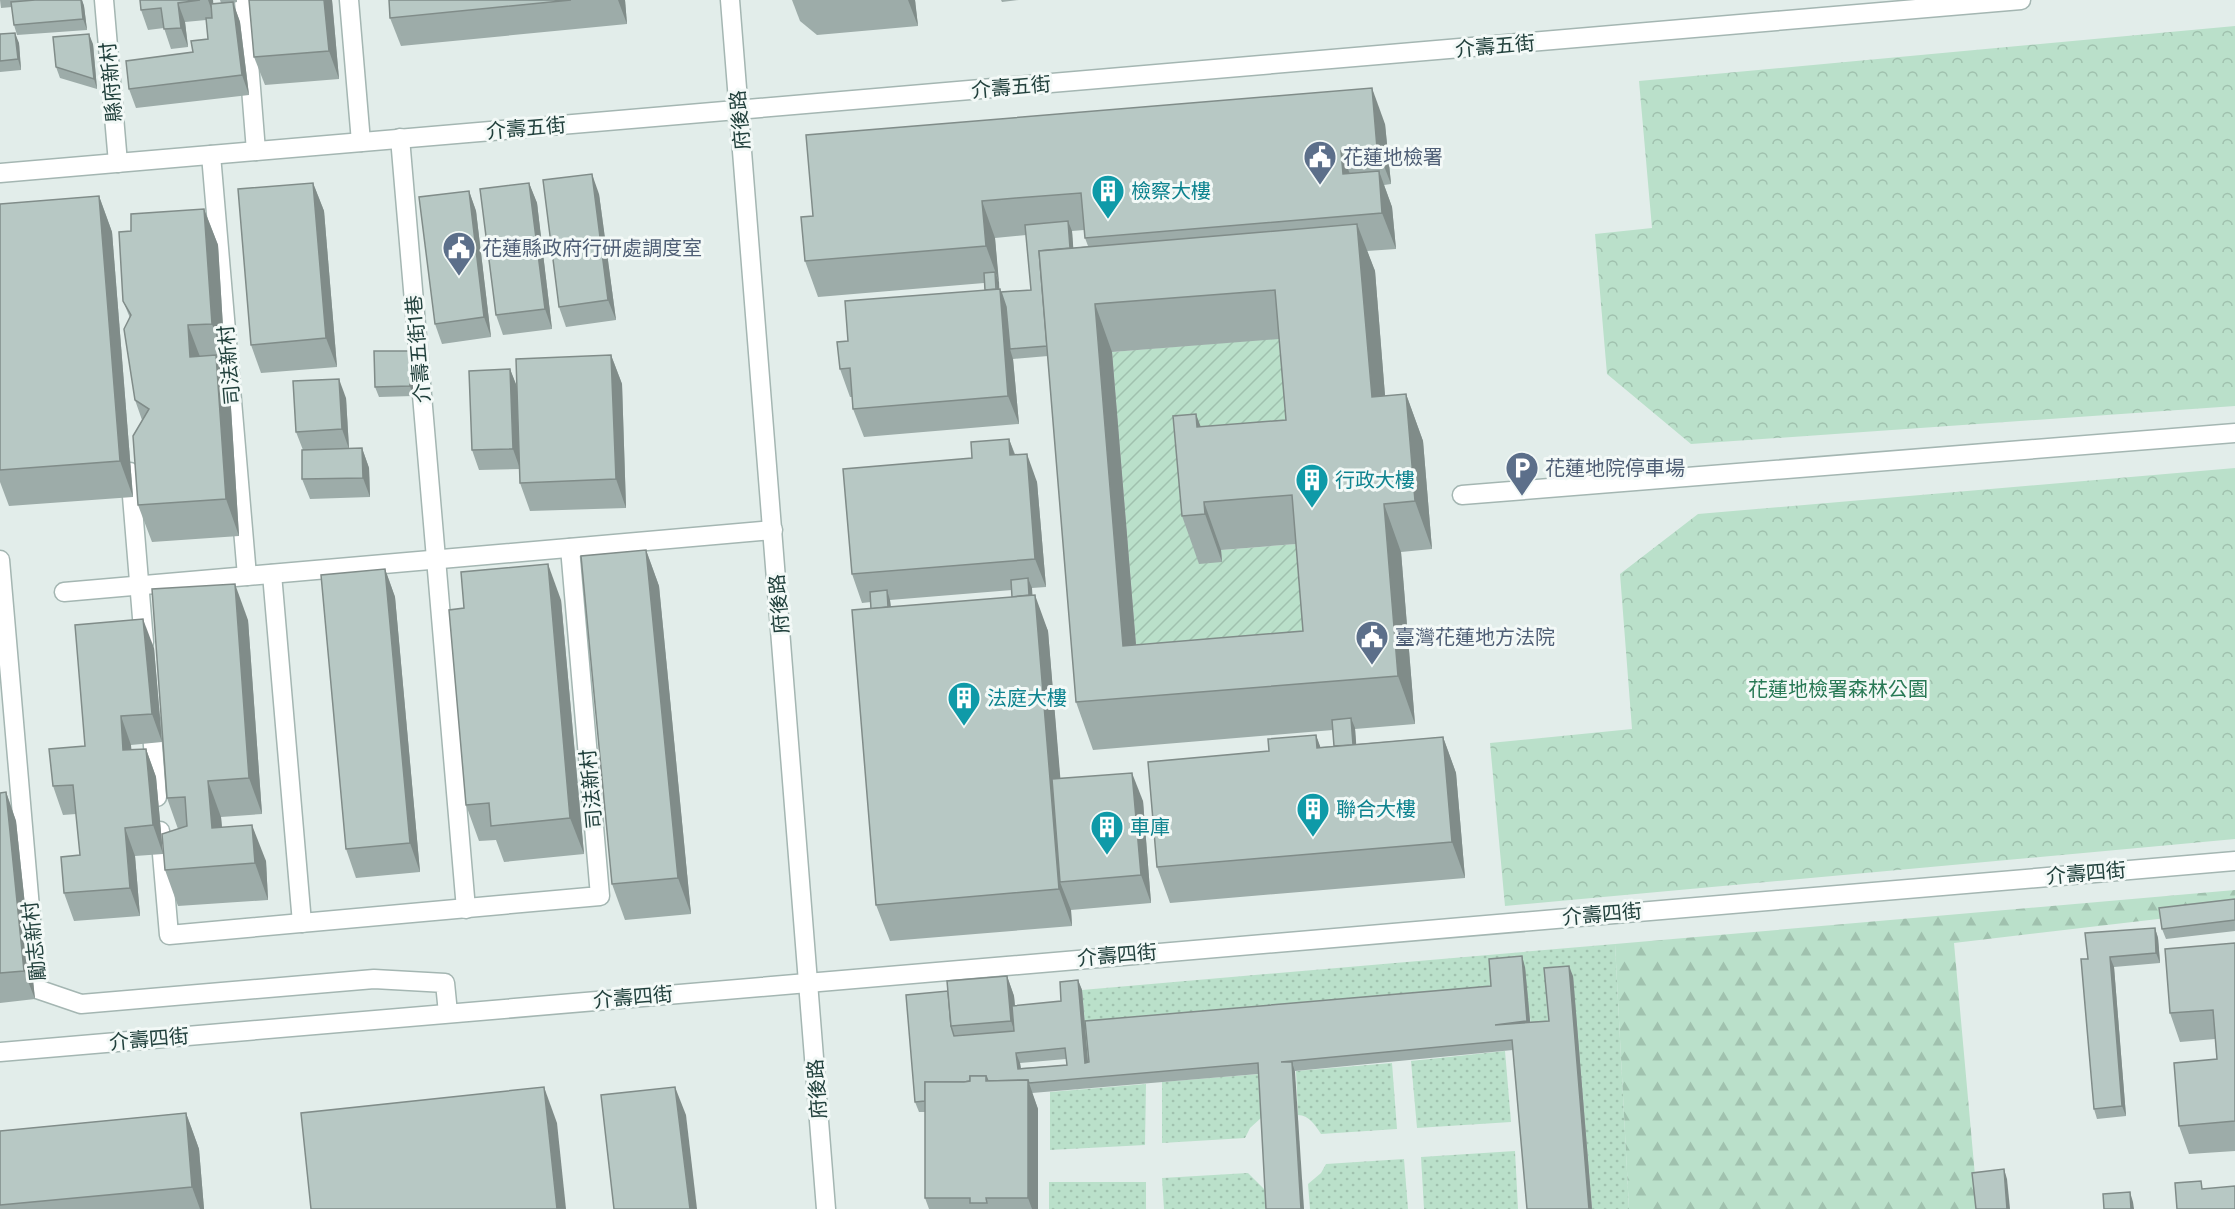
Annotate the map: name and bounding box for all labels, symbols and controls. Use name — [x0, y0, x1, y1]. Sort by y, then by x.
street label: 介壽五街 — [1454, 31, 1536, 61]
street label: 縣府新村 — [96, 41, 126, 123]
street label: 介壽五街 — [970, 72, 1052, 102]
street label: 府後路 — [725, 89, 755, 151]
street label: 介壽五街 — [485, 113, 567, 143]
public building icon: 花蓮地檢署 — [1302, 139, 1338, 186]
place label: 花蓮地檢署 — [1343, 145, 1443, 169]
building icon: 檢察大樓 — [1090, 173, 1126, 220]
place label: 檢察大樓 — [1131, 179, 1211, 203]
public building icon: 花蓮縣政府行研處調度室 — [441, 230, 477, 277]
place label: 花蓮縣政府行研處調度室 — [482, 236, 702, 260]
street label: 介壽五街1巷 — [401, 294, 435, 404]
street label: 司法新村 — [214, 324, 244, 406]
parking icon: 花蓮地院停車場 — [1504, 450, 1540, 497]
place label: 花蓮地院停車場 — [1545, 456, 1685, 480]
building icon: 行政大樓 — [1294, 462, 1330, 509]
place label: 行政大樓 — [1335, 468, 1415, 492]
street label: 府後路 — [764, 573, 794, 635]
public building icon: 臺灣花蓮地方法院 — [1354, 619, 1390, 666]
place label: 臺灣花蓮地方法院 — [1395, 625, 1555, 649]
park label: 花蓮地檢署森林公園 — [1748, 677, 1928, 701]
building icon: 法庭大樓 — [946, 680, 982, 727]
place label: 法庭大樓 — [987, 686, 1067, 710]
street label: 司法新村 — [576, 748, 606, 830]
building icon: 聯合大樓 — [1295, 791, 1331, 838]
place label: 聯合大樓 — [1336, 797, 1416, 821]
building icon: 車庫 — [1089, 809, 1125, 856]
place label: 車庫 — [1130, 815, 1170, 839]
street label: 介壽四街 — [2045, 858, 2127, 888]
street label: 介壽四街 — [1561, 899, 1643, 929]
street label: 勵志新村 — [18, 900, 50, 982]
street label: 介壽四街 — [1076, 940, 1158, 970]
street label: 介壽四街 — [592, 982, 674, 1012]
street label: 介壽四街 — [108, 1024, 190, 1054]
street label: 府後路 — [803, 1058, 831, 1120]

